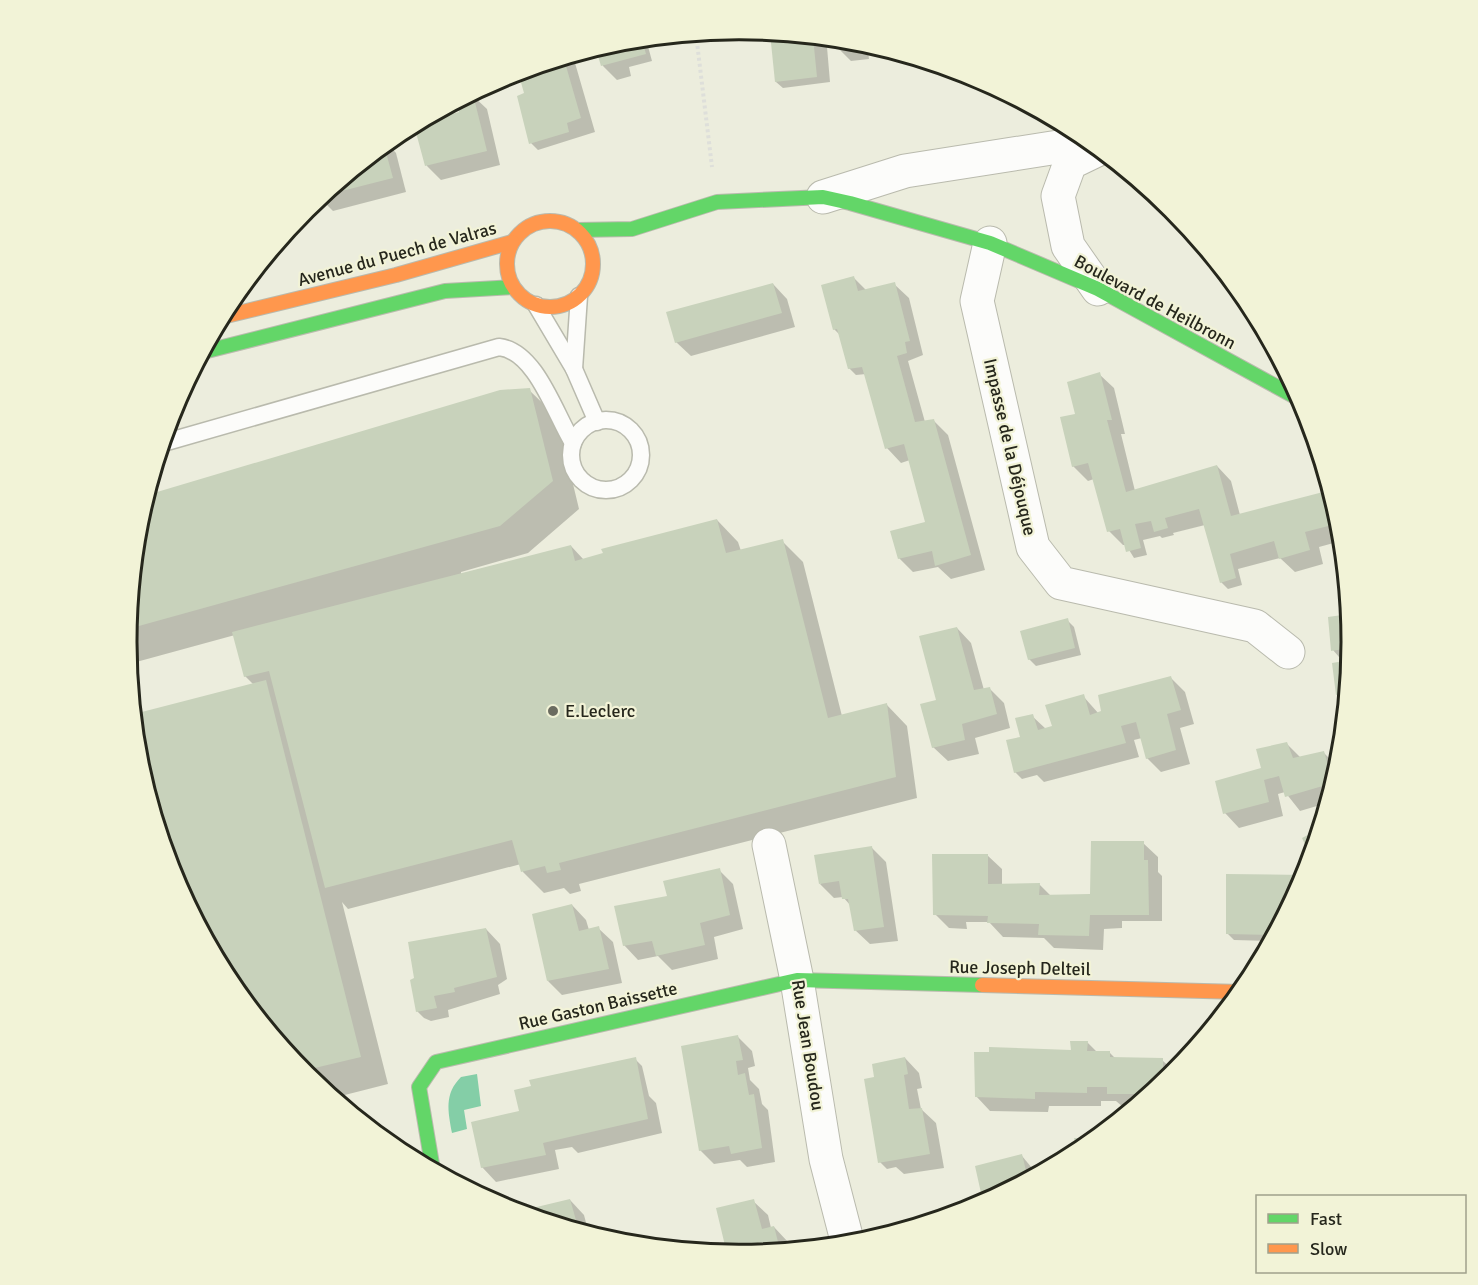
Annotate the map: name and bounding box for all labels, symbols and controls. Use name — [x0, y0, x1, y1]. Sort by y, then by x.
street label: Avenue du Puech de Valras — [295, 217, 499, 291]
street label: Boulevard de Heilbronn — [1070, 250, 1240, 354]
street label: Impasse de la Déjouque — [979, 356, 1041, 538]
place label: E.Leclerc — [565, 700, 635, 722]
marker: E.Leclerc — [546, 704, 560, 718]
street label: Rue Joseph Delteil — [949, 956, 1091, 980]
street label: Rue Gaston Baissette — [517, 977, 679, 1035]
street label: Rue Jean Boudou — [787, 978, 829, 1112]
legend — [1256, 1195, 1466, 1273]
text: Fast — [1310, 1208, 1342, 1230]
text: Slow — [1310, 1238, 1347, 1260]

